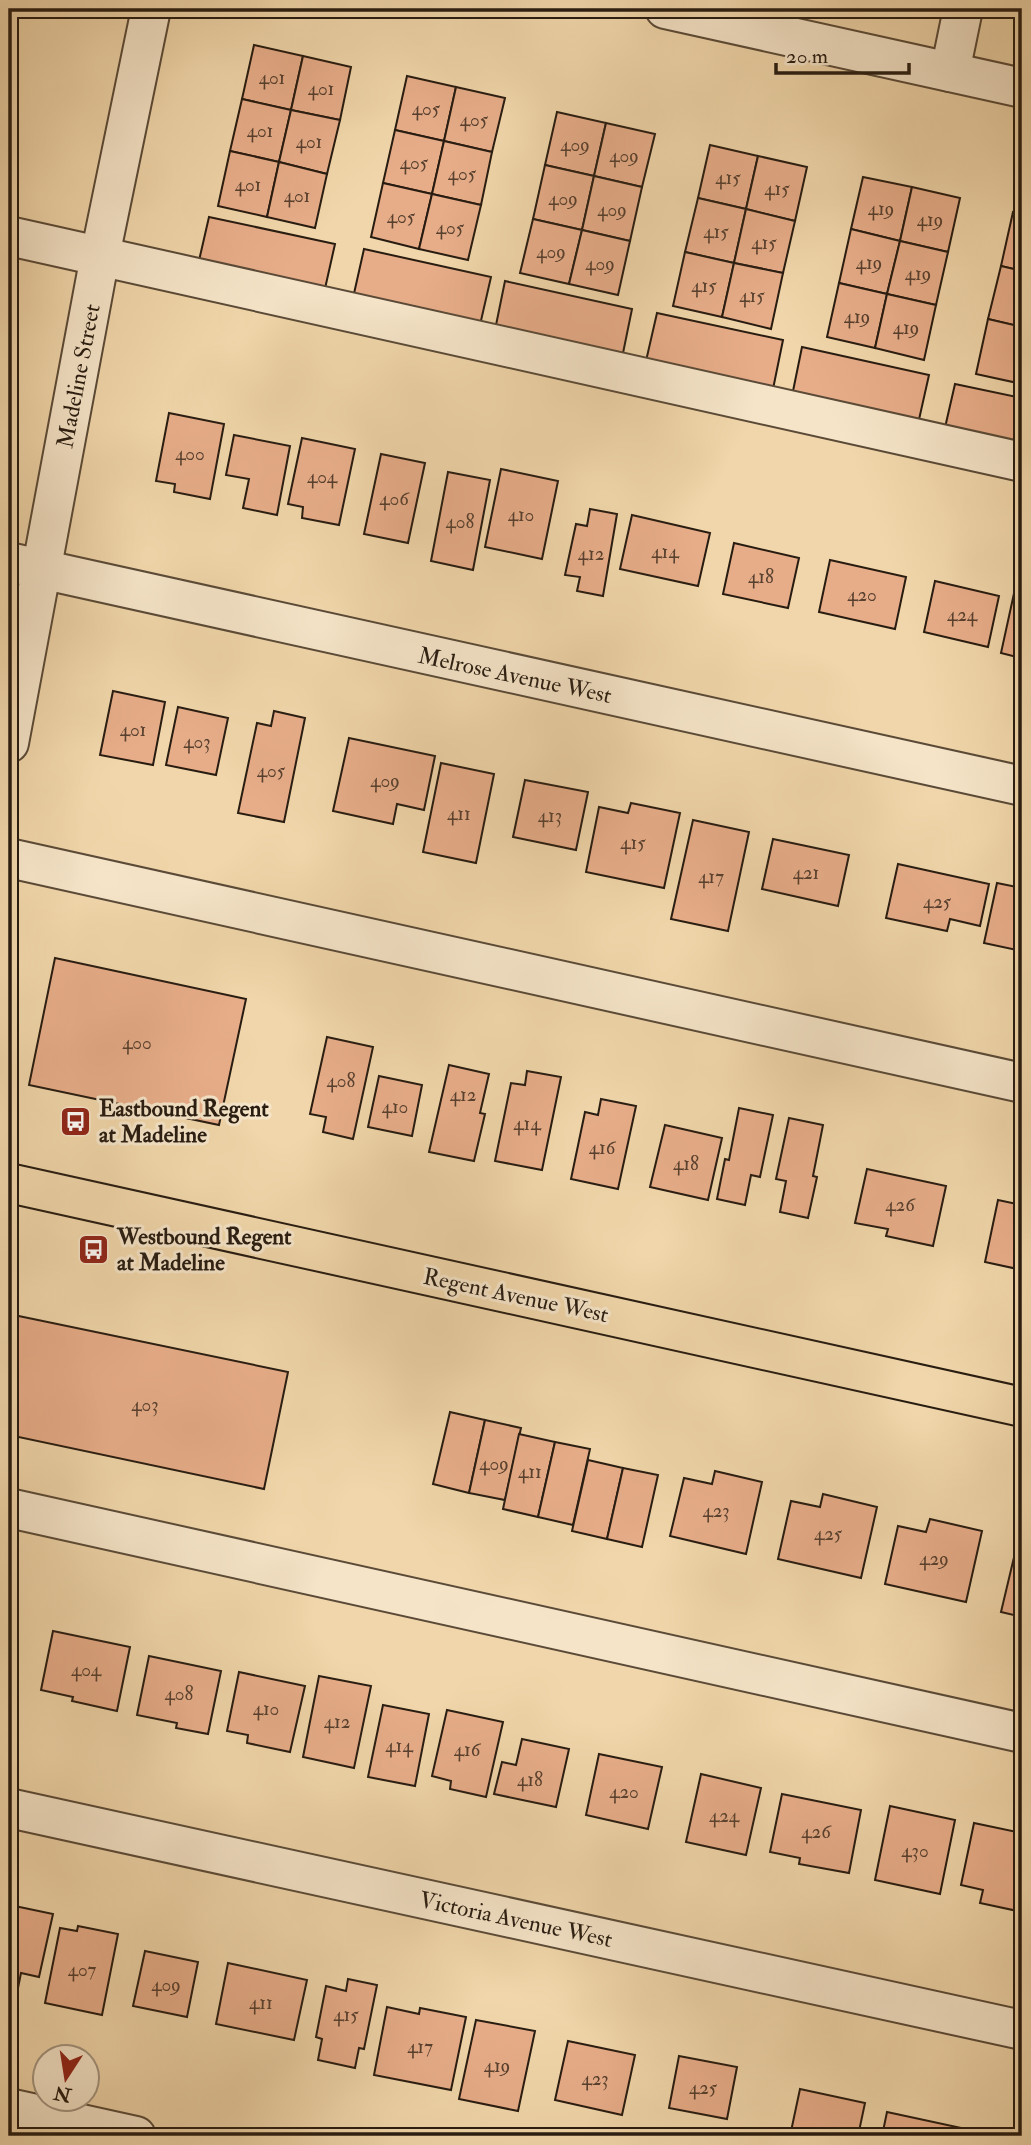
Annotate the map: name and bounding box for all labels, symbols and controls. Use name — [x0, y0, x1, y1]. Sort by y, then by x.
scale bar — [776, 32, 908, 76]
text: 20 m — [786, 43, 828, 70]
house number: 401 — [259, 66, 285, 90]
house number: 401 — [308, 77, 334, 101]
house number: 405 — [412, 97, 441, 121]
house number: 405 — [460, 108, 489, 132]
house number: 401 — [247, 119, 273, 143]
house number: 401 — [296, 130, 322, 154]
house number: 409 — [560, 133, 590, 157]
house number: 409 — [609, 144, 639, 168]
house number: 405 — [400, 151, 429, 175]
house number: 405 — [448, 162, 477, 186]
house number: 415 — [715, 166, 741, 190]
house number: 401 — [235, 173, 261, 197]
house number: 415 — [764, 177, 790, 201]
house number: 401 — [284, 184, 310, 208]
house number: 409 — [548, 187, 578, 211]
house number: 419 — [868, 197, 894, 221]
house number: 409 — [597, 198, 627, 222]
house number: 405 — [387, 205, 416, 229]
house number: 419 — [917, 208, 943, 232]
house number: 405 — [436, 216, 465, 240]
house number: 415 — [703, 220, 729, 244]
house number: 415 — [751, 231, 777, 255]
house number: 409 — [536, 240, 566, 264]
house number: 419 — [856, 251, 882, 275]
house number: 409 — [585, 252, 615, 276]
house number: 419 — [905, 262, 931, 286]
house number: 415 — [691, 274, 717, 298]
house number: 415 — [739, 284, 765, 308]
street label: Madeline Street — [50, 302, 107, 451]
house number: 419 — [844, 305, 870, 329]
house number: 419 — [893, 316, 919, 340]
house number: 400 — [175, 442, 205, 466]
house number: 404 — [307, 465, 338, 489]
house number: 406 — [379, 487, 410, 511]
house number: 410 — [508, 503, 534, 527]
house number: 408 — [446, 510, 475, 534]
house number: 414 — [651, 540, 679, 564]
house number: 412 — [578, 542, 604, 566]
house number: 418 — [748, 565, 774, 589]
house number: 420 — [847, 583, 877, 607]
house number: 424 — [947, 603, 978, 627]
street label: Melrose Avenue West — [416, 641, 614, 710]
house number: 401 — [120, 718, 146, 742]
house number: 403 — [183, 730, 211, 754]
house number: 405 — [257, 759, 286, 783]
house number: 409 — [370, 769, 400, 793]
house number: 411 — [447, 802, 471, 826]
house number: 413 — [538, 804, 562, 828]
house number: 415 — [620, 831, 646, 855]
house number: 421 — [793, 861, 819, 885]
house number: 417 — [698, 865, 724, 889]
house number: 425 — [923, 890, 952, 914]
house number: 400 — [122, 1031, 152, 1055]
house number: 408 — [327, 1069, 356, 1093]
house number: 412 — [450, 1083, 476, 1107]
place label: Eastbound Regent at Madeline — [99, 1094, 269, 1149]
house number: 410 — [382, 1095, 408, 1119]
bus stop icon: Eastbound Regent at Madeline — [59, 1104, 93, 1138]
house number: 414 — [513, 1112, 541, 1136]
house number: 416 — [589, 1136, 617, 1160]
house number: 418 — [673, 1152, 699, 1176]
house number: 426 — [885, 1193, 916, 1217]
place label: Westbound Regent at Madeline — [116, 1222, 292, 1277]
bus stop icon: Westbound Regent at Madeline — [77, 1232, 111, 1266]
street label: Regent Avenue West — [421, 1262, 611, 1329]
house number: 403 — [131, 1393, 159, 1417]
house number: 409 — [479, 1452, 509, 1476]
house number: 411 — [518, 1460, 542, 1484]
house number: 423 — [702, 1499, 730, 1523]
house number: 425 — [814, 1522, 843, 1546]
house number: 429 — [919, 1547, 949, 1571]
house number: 404 — [71, 1658, 102, 1682]
house number: 408 — [165, 1682, 194, 1706]
house number: 410 — [253, 1697, 279, 1721]
house number: 412 — [324, 1710, 350, 1734]
house number: 414 — [385, 1734, 413, 1758]
house number: 416 — [454, 1738, 482, 1762]
house number: 418 — [517, 1768, 543, 1792]
house number: 420 — [609, 1780, 639, 1804]
house number: 424 — [709, 1804, 740, 1828]
house number: 426 — [801, 1820, 832, 1844]
house number: 430 — [901, 1839, 929, 1863]
street label: Victoria Avenue West — [417, 1885, 615, 1954]
house number: 407 — [68, 1958, 97, 1982]
house number: 409 — [151, 1973, 181, 1997]
house number: 411 — [249, 1991, 273, 2015]
house number: 415 — [333, 2003, 359, 2027]
house number: 417 — [407, 2035, 433, 2059]
north arrow — [32, 2044, 102, 2114]
house number: 419 — [484, 2054, 510, 2078]
house number: 423 — [581, 2067, 609, 2091]
house number: 425 — [689, 2076, 718, 2100]
text: N — [51, 2080, 74, 2107]

